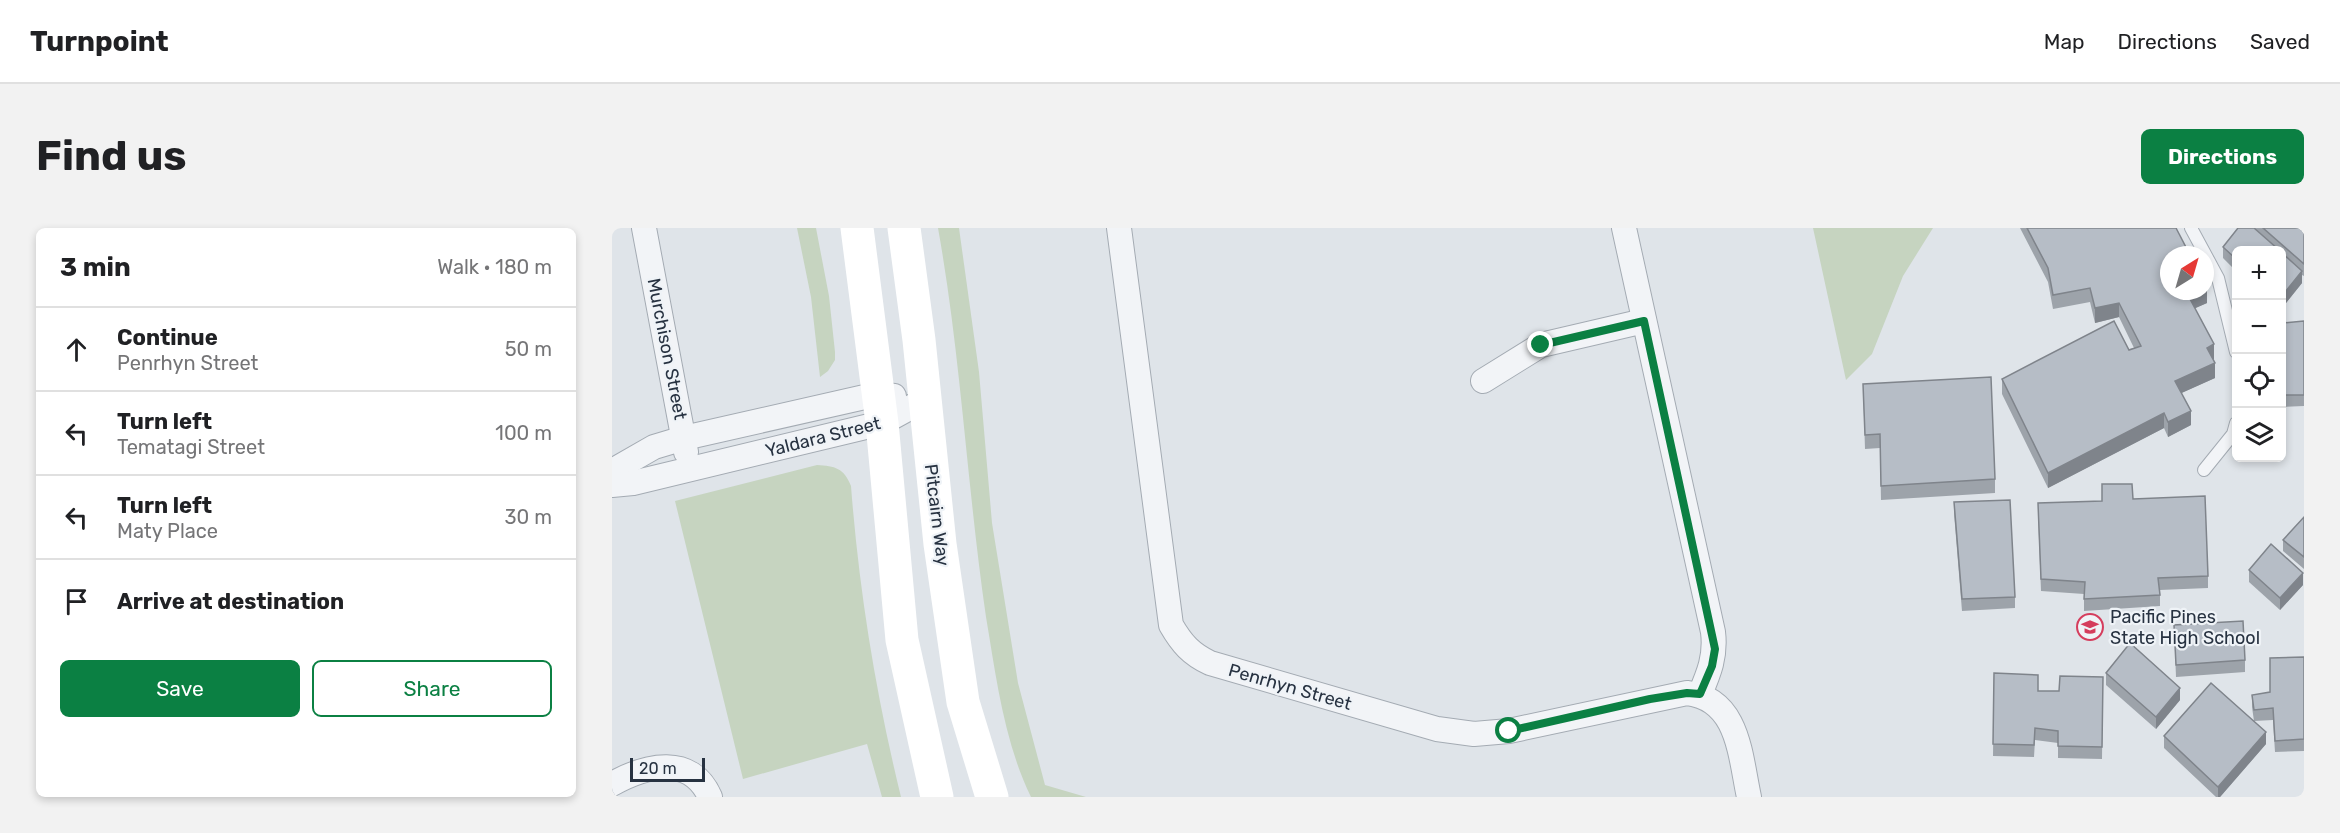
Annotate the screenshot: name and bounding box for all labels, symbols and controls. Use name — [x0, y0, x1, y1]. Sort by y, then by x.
text: Turnpoint — [30, 25, 169, 58]
text: Map — [2044, 29, 2085, 54]
text: Directions — [2118, 29, 2217, 54]
text: Saved — [2250, 29, 2310, 54]
button: Directions — [2141, 129, 2304, 184]
text: Find us — [36, 131, 187, 181]
north arrow — [2160, 246, 2214, 300]
map controls — [2232, 246, 2286, 462]
button: + — [2232, 246, 2286, 300]
text: 3 min — [60, 252, 131, 283]
text: Walk · 180 m — [437, 255, 552, 279]
street label: Murchison Street — [642, 276, 692, 422]
button: − — [2232, 300, 2286, 354]
text: Continue — [117, 324, 218, 351]
route end — [1527, 331, 1553, 357]
icon: ahead — [60, 333, 93, 366]
text: 50 m — [505, 337, 552, 361]
text: Penrhyn Street — [117, 351, 258, 375]
button: locate — [2232, 354, 2286, 408]
text: Turn left — [117, 408, 212, 435]
button: layers — [2232, 408, 2286, 462]
street label: Yaldara Street — [763, 412, 883, 462]
icon: left — [60, 417, 93, 450]
text: 100 m — [495, 421, 552, 445]
text: Tematagi Street — [117, 435, 265, 459]
street label: Pitcairn Way — [920, 463, 954, 567]
text: Turn left — [117, 492, 212, 519]
icon: left — [60, 501, 93, 534]
text: 30 m — [505, 505, 552, 529]
text: Maty Place — [117, 519, 218, 543]
icon: arrive — [60, 585, 93, 618]
text: Arrive at destination — [117, 588, 344, 615]
place label: Pacific Pines State High School — [2110, 606, 2260, 649]
school or university icon: Pacific Pines State High School — [2075, 612, 2105, 642]
street label: Penrhyn Street — [1226, 659, 1354, 715]
button: Save — [60, 660, 300, 717]
button: Share — [312, 660, 552, 717]
route start — [1495, 717, 1521, 743]
scale bar — [630, 755, 705, 782]
text: 20 m — [639, 759, 677, 778]

